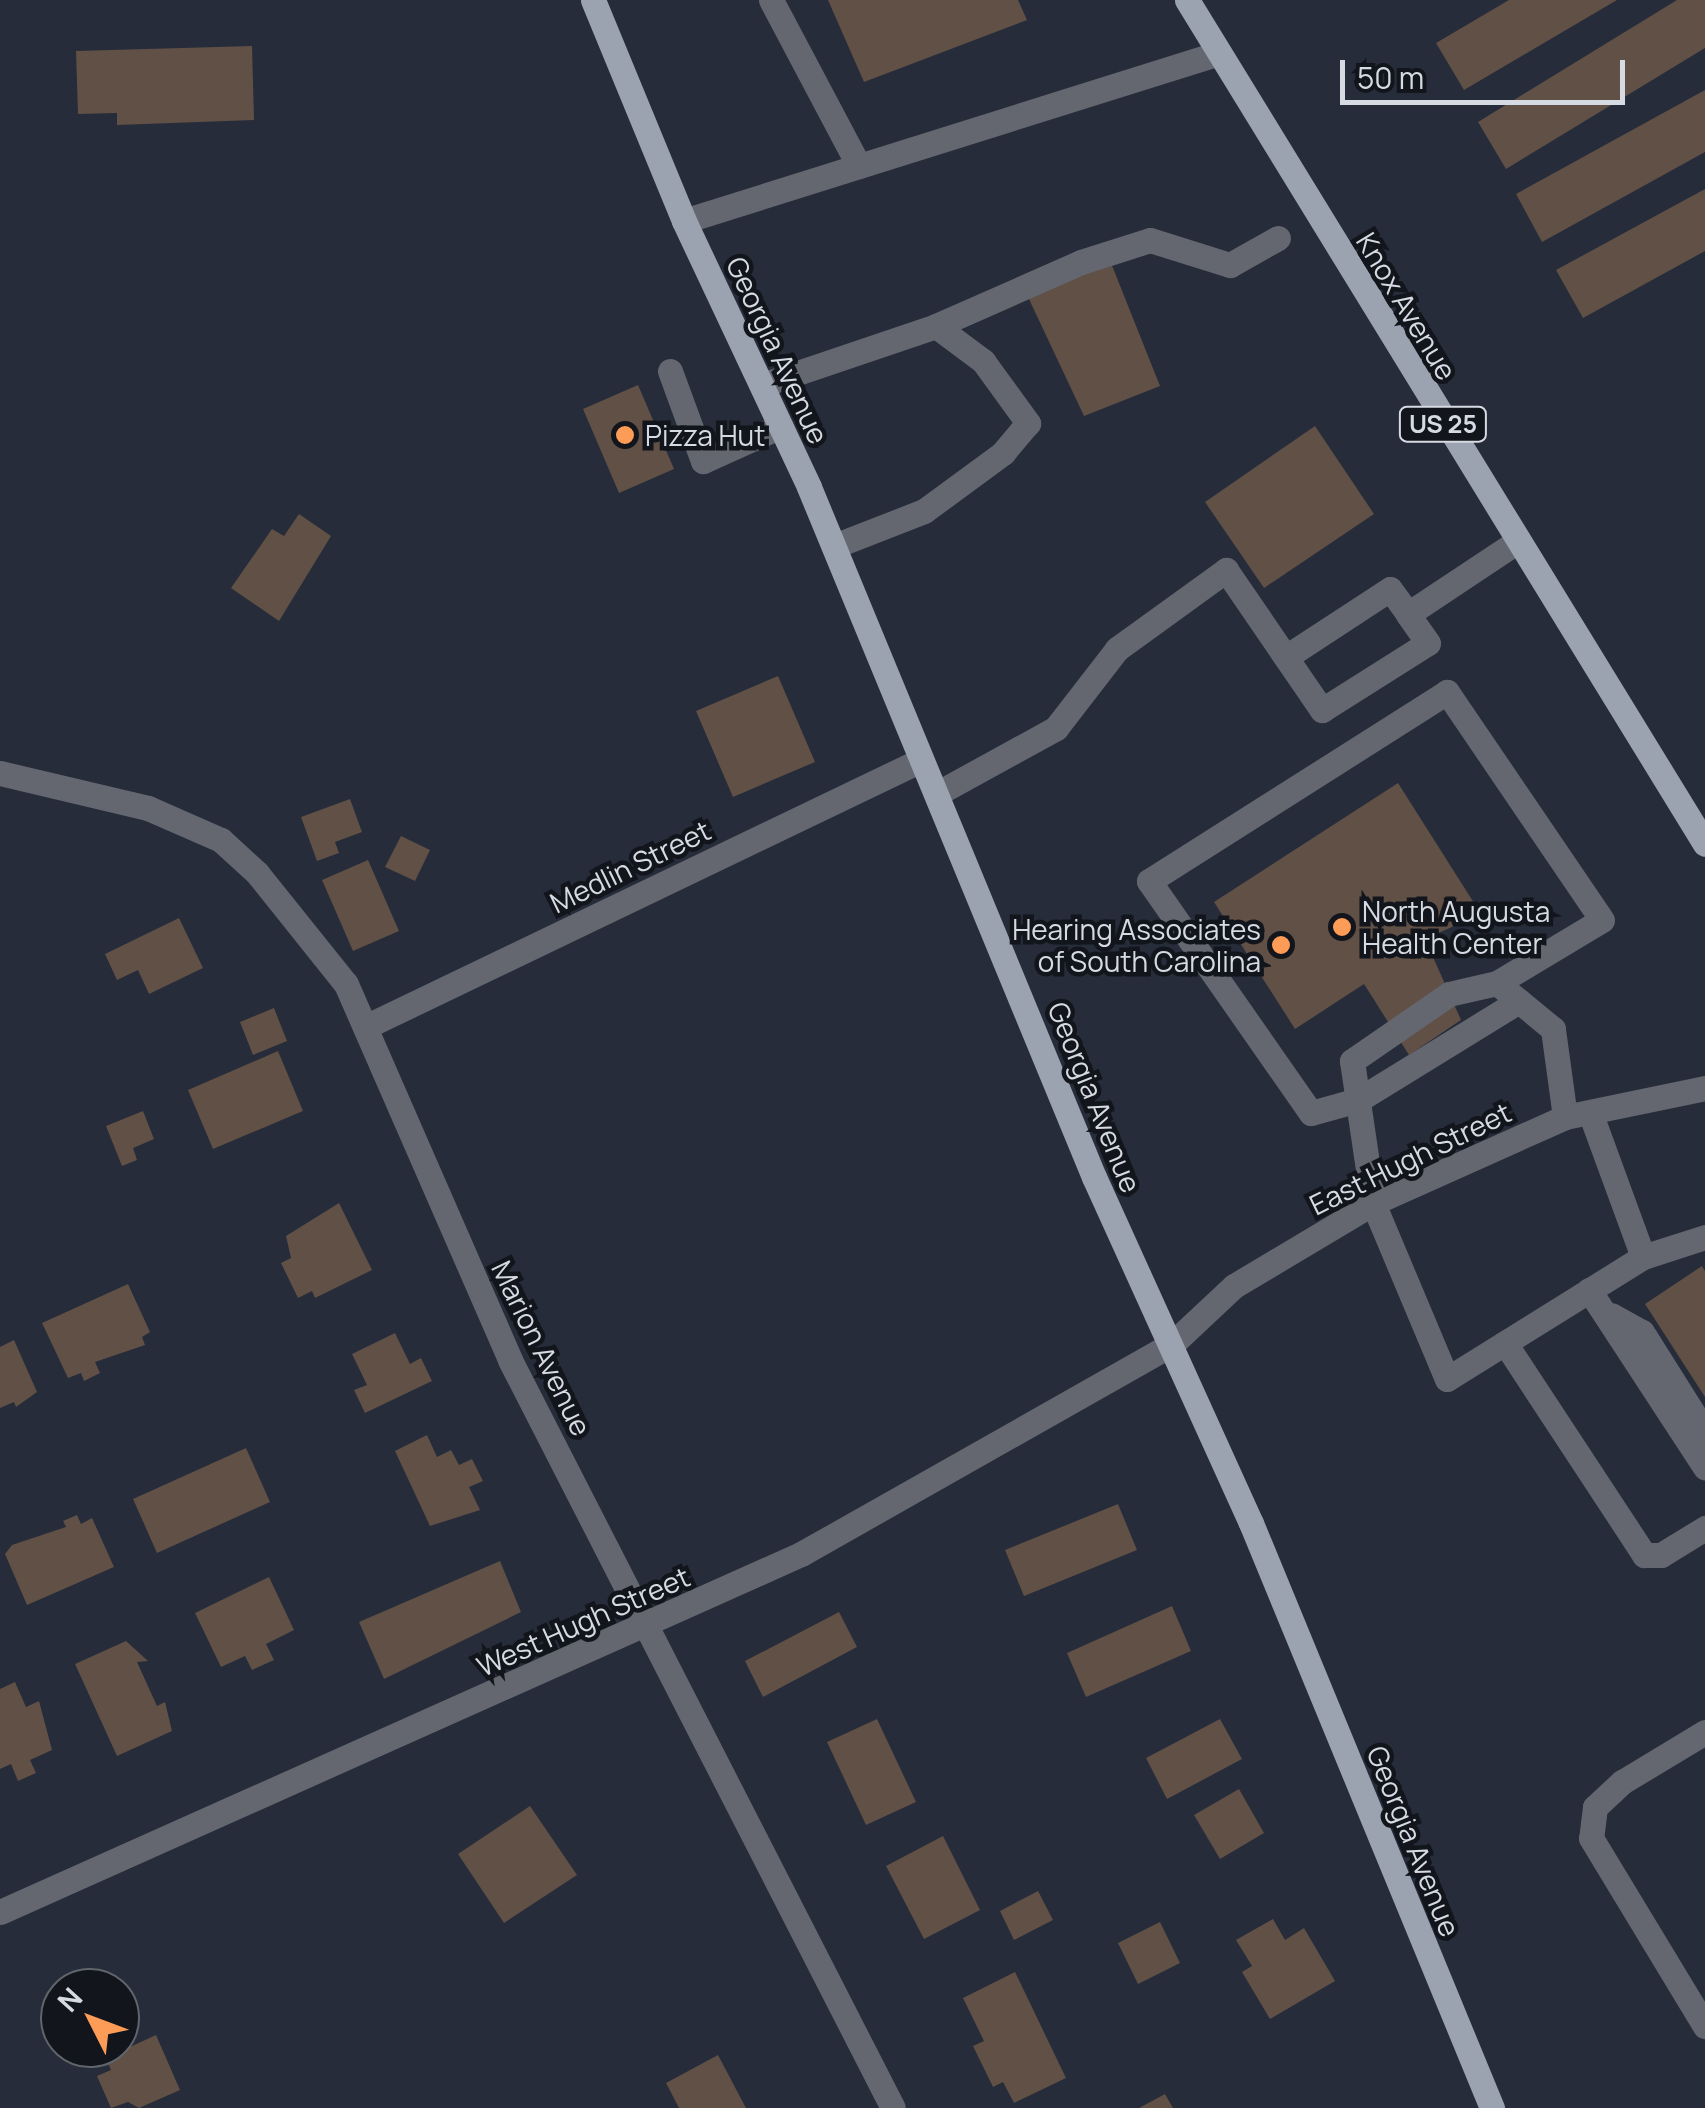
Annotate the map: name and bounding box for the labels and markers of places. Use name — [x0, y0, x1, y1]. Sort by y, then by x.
place label: Pizza Hut — [645, 418, 765, 452]
marker: Pizza Hut — [614, 424, 636, 446]
place label: North Augusta Health Center — [1362, 894, 1550, 960]
place label: Hearing Associates of South Carolina — [1012, 912, 1261, 978]
marker: North Augusta Health Center — [1331, 916, 1353, 938]
marker: Hearing Associates of South Carolina — [1270, 934, 1292, 956]

